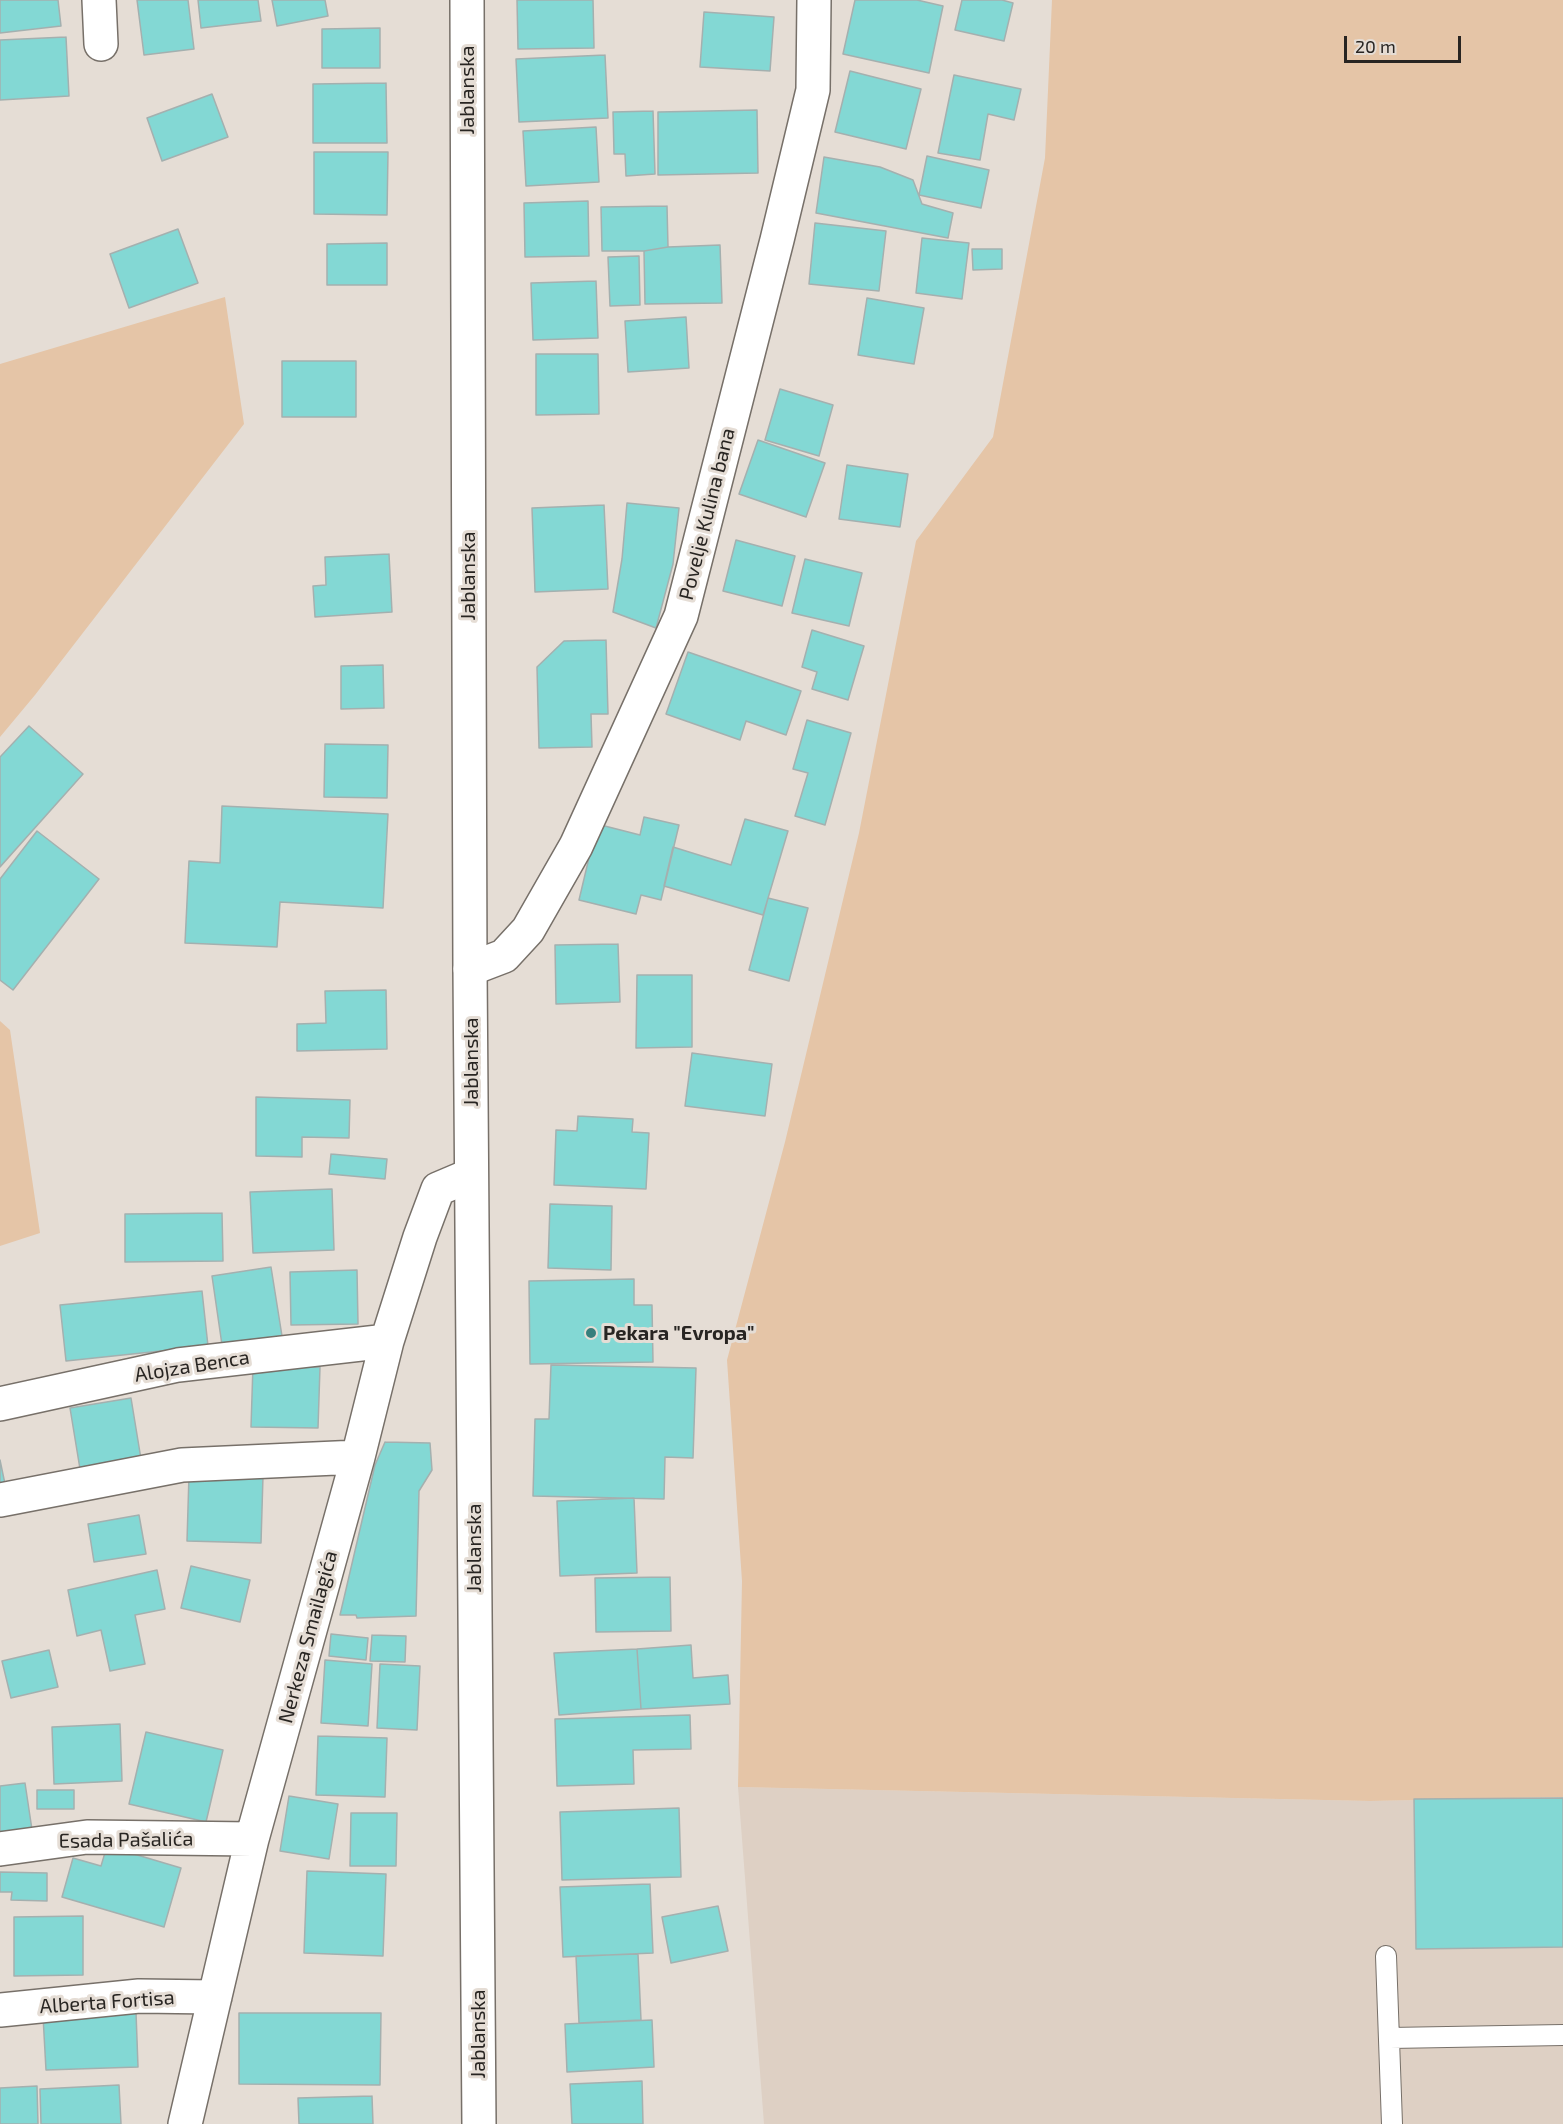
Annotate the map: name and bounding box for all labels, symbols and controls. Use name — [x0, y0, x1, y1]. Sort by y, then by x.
scale bar — [1347, 24, 1464, 62]
text: 20 m — [1355, 35, 1396, 57]
street label: Jablanska — [455, 45, 479, 135]
street label: Povelje Kulina bana — [674, 426, 740, 602]
street label: Jablanska — [456, 531, 480, 621]
street label: Jablanska — [459, 1017, 483, 1107]
place label: Pekara "Evropa" — [603, 1321, 754, 1345]
marker: Pekara "Evropa" — [584, 1326, 598, 1340]
street label: Alojza Benca — [133, 1345, 251, 1387]
street label: Jablanska — [462, 1503, 486, 1593]
street label: Nerkeza Smailagića — [273, 1548, 343, 1726]
street label: Esada Pašalića — [58, 1827, 194, 1853]
street label: Alberta Fortisa — [39, 1985, 175, 2019]
street label: Jablanska — [466, 1989, 490, 2079]

